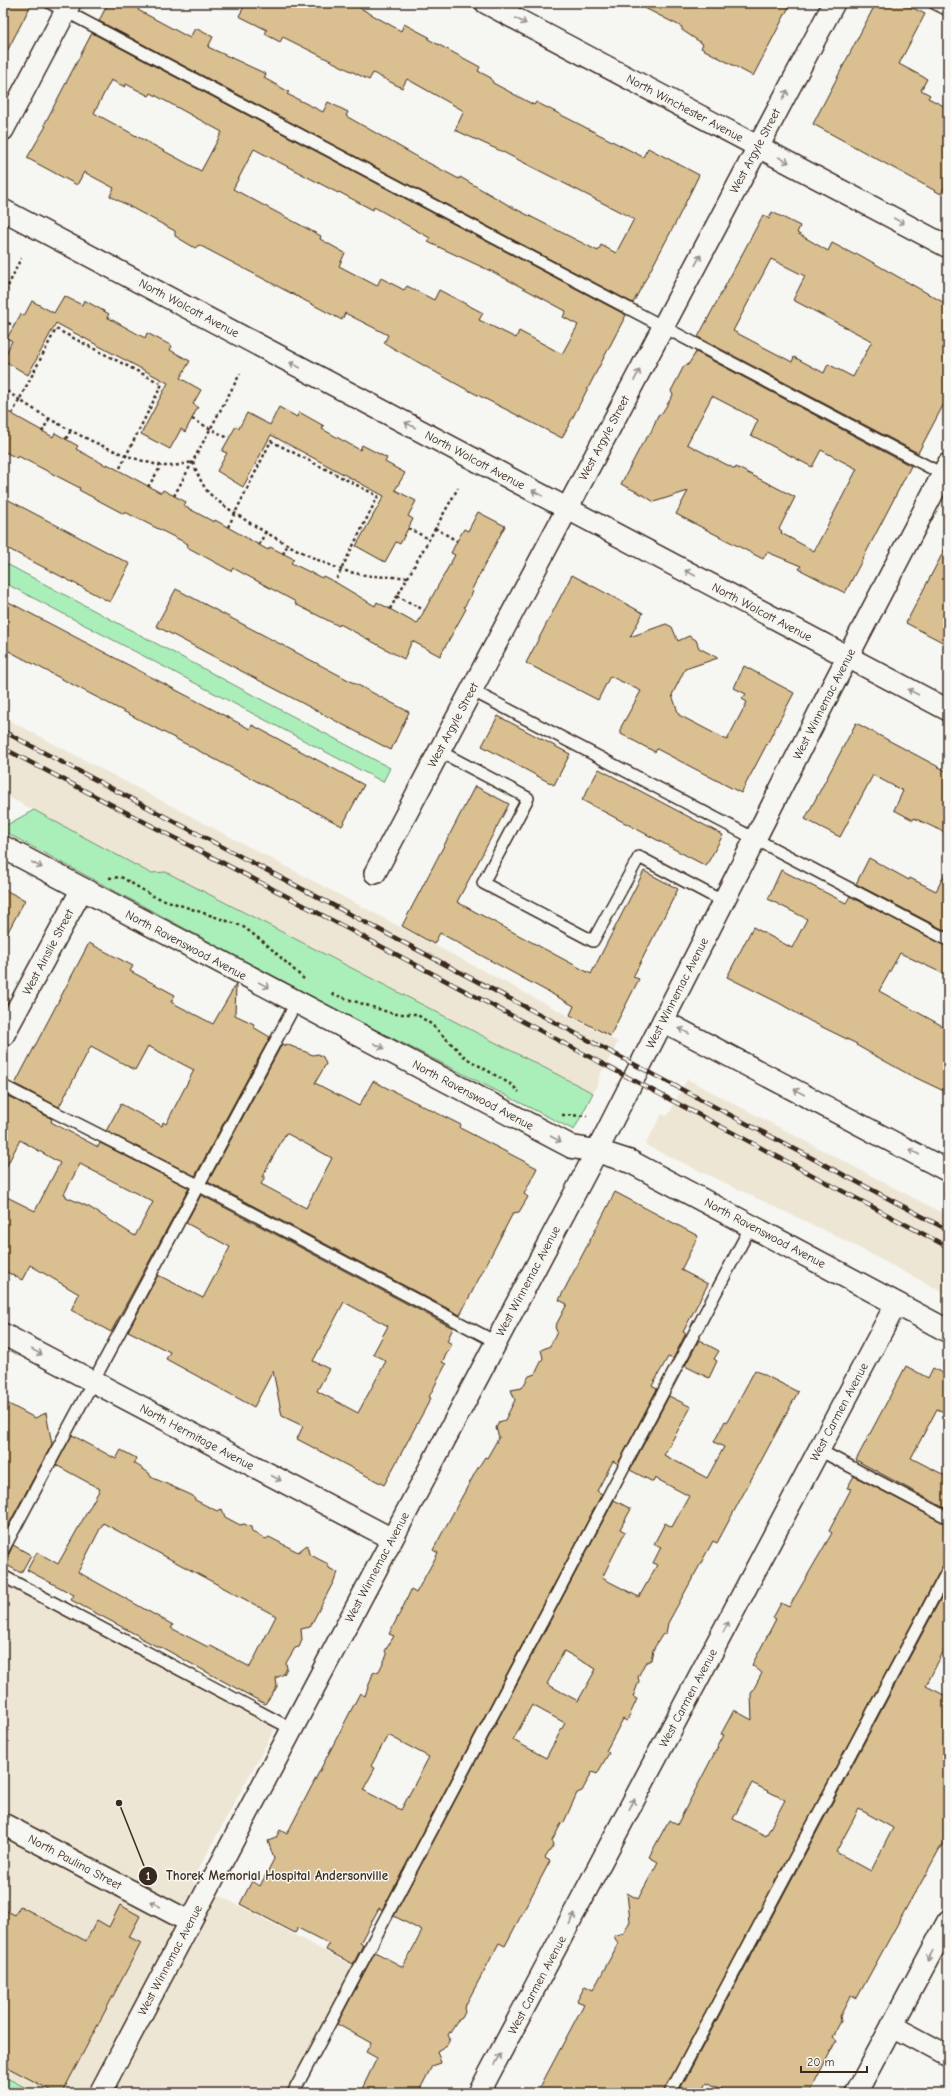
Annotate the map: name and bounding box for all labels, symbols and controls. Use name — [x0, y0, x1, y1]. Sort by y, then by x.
one-way arrow — [515, 18, 527, 25]
street label: North Winchester Avenue — [624, 71, 746, 145]
one-way arrow — [782, 89, 789, 101]
street label: West Argyle Street — [727, 106, 783, 196]
one-way arrow — [778, 157, 790, 165]
one-way arrow — [893, 218, 905, 225]
one-way arrow — [695, 254, 702, 266]
street label: North Wolcott Avenue — [137, 276, 241, 340]
one-way arrow — [290, 360, 302, 368]
one-way arrow — [634, 369, 642, 381]
street label: West Argyle Street — [576, 393, 632, 483]
one-way arrow — [404, 421, 416, 429]
street label: North Wolcott Avenue — [423, 428, 527, 492]
one-way arrow — [532, 489, 544, 496]
one-way arrow — [684, 569, 696, 577]
street label: North Wolcott Avenue — [710, 580, 814, 644]
street label: West Winnemac Avenue — [790, 646, 858, 762]
street label: West Argyle Street — [425, 680, 481, 770]
one-way arrow — [908, 688, 920, 695]
one-way arrow — [31, 862, 43, 870]
street label: West Ainslie Street — [20, 906, 77, 997]
street label: North Ravenswood Avenue — [123, 907, 249, 983]
street label: West Winnemac Avenue — [643, 935, 711, 1051]
one-way arrow — [257, 982, 269, 990]
one-way arrow — [678, 1027, 690, 1034]
one-way arrow — [373, 1043, 385, 1050]
street label: North Ravenswood Avenue — [410, 1057, 536, 1133]
one-way arrow — [793, 1087, 805, 1095]
one-way arrow — [550, 1135, 562, 1143]
one-way arrow — [908, 1148, 920, 1156]
street label: North Ravenswood Avenue — [702, 1195, 828, 1271]
street label: West Winnemac Avenue — [493, 1223, 563, 1339]
one-way arrow — [31, 1349, 43, 1356]
street label: West Carmen Avenue — [807, 1360, 871, 1464]
street label: North Hermitage Avenue — [138, 1401, 256, 1473]
one-way arrow — [270, 1475, 282, 1482]
street label: West Winnemac Avenue — [342, 1509, 412, 1625]
one-way arrow — [722, 1621, 730, 1633]
street label: West Carmen Avenue — [656, 1646, 720, 1750]
one-way arrow — [629, 1798, 637, 1810]
street label: North Paulina Street — [26, 1831, 125, 1893]
callout: Thorek Memorial Hospital Andersonville — [138, 1863, 396, 1888]
text: Thorek Memorial Hospital Andersonville — [166, 1868, 389, 1883]
text: 1 — [146, 1869, 151, 1883]
one-way arrow — [150, 1900, 162, 1907]
street label: West Winnemac Avenue — [135, 1902, 205, 2018]
one-way arrow — [568, 1913, 576, 1925]
street label: West Carmen Avenue — [505, 1933, 569, 2037]
one-way arrow — [925, 1950, 933, 1962]
scale bar — [801, 2048, 867, 2074]
one-way arrow — [494, 2053, 502, 2065]
text: 20 m — [807, 2055, 835, 2069]

